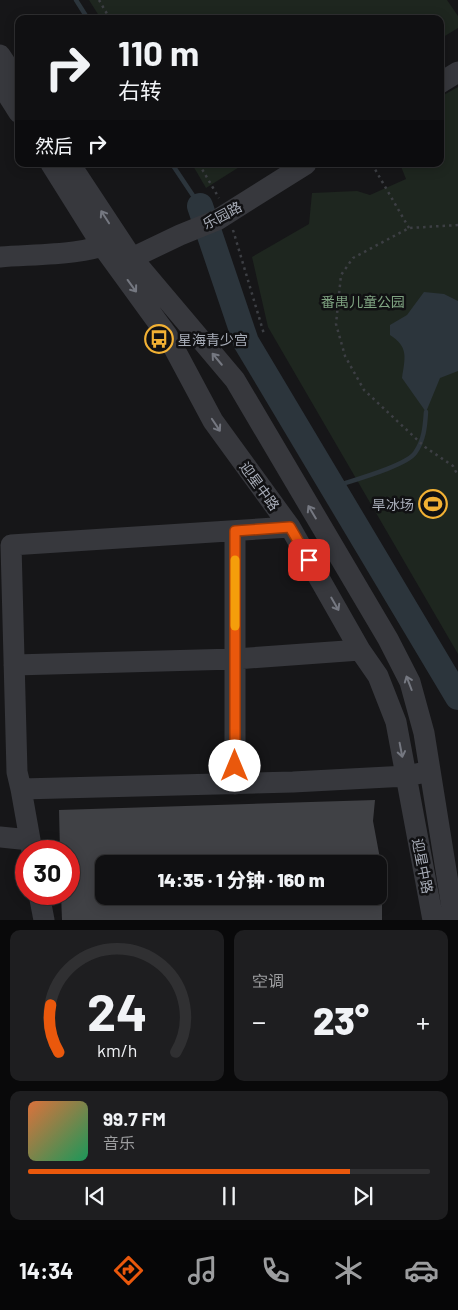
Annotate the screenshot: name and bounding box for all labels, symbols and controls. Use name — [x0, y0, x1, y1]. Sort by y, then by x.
text: 110 m — [118, 31, 199, 73]
icon: right — [35, 35, 100, 100]
text: 右转 — [118, 77, 162, 103]
icon: right — [83, 130, 111, 158]
text: 然后 — [35, 134, 73, 157]
street label: 乐园路 — [199, 198, 245, 232]
one-way arrow — [100, 211, 110, 225]
one-way arrow — [127, 279, 137, 293]
park label: 番禺儿童公园 — [321, 293, 405, 310]
bus stop icon: 星海青少宫 — [144, 324, 174, 354]
place label: 星海青少宫 — [178, 331, 248, 348]
one-way arrow — [212, 353, 223, 366]
one-way arrow — [211, 418, 221, 432]
street label: 迎星中路 — [237, 458, 283, 514]
sports icon: 旱冰场 — [418, 489, 448, 519]
place label: 旱冰场 — [372, 496, 414, 513]
one-way arrow — [306, 506, 316, 520]
pin — [288, 539, 330, 581]
icon: arrive — [295, 546, 323, 574]
one-way arrow — [330, 596, 340, 611]
one-way arrow — [404, 676, 413, 691]
position arrow — [208, 739, 260, 791]
one-way arrow — [397, 742, 407, 758]
street label: 迎星中路 — [409, 837, 437, 895]
speed limit sign: 30 — [15, 840, 80, 905]
text: 14:35 · 1 分钟 · 160 m — [157, 868, 325, 891]
text: 空调 — [252, 971, 284, 990]
text: 24 — [87, 979, 147, 1041]
text: 23° — [313, 997, 369, 1043]
text: − — [252, 1004, 266, 1038]
text: + — [416, 1004, 430, 1038]
text: km/h — [97, 1039, 137, 1061]
text: 99.7 FM — [103, 1107, 166, 1130]
text: 音乐 — [103, 1133, 135, 1152]
icon: previous — [81, 1182, 109, 1210]
icon: pause — [215, 1182, 243, 1210]
icon: next — [349, 1182, 377, 1210]
icon: directions — [111, 1253, 146, 1288]
icon: music — [185, 1253, 220, 1288]
icon: phone — [258, 1253, 293, 1288]
icon: climate — [331, 1253, 366, 1288]
icon: car — [404, 1253, 439, 1288]
text: 14:34 — [19, 1257, 73, 1283]

